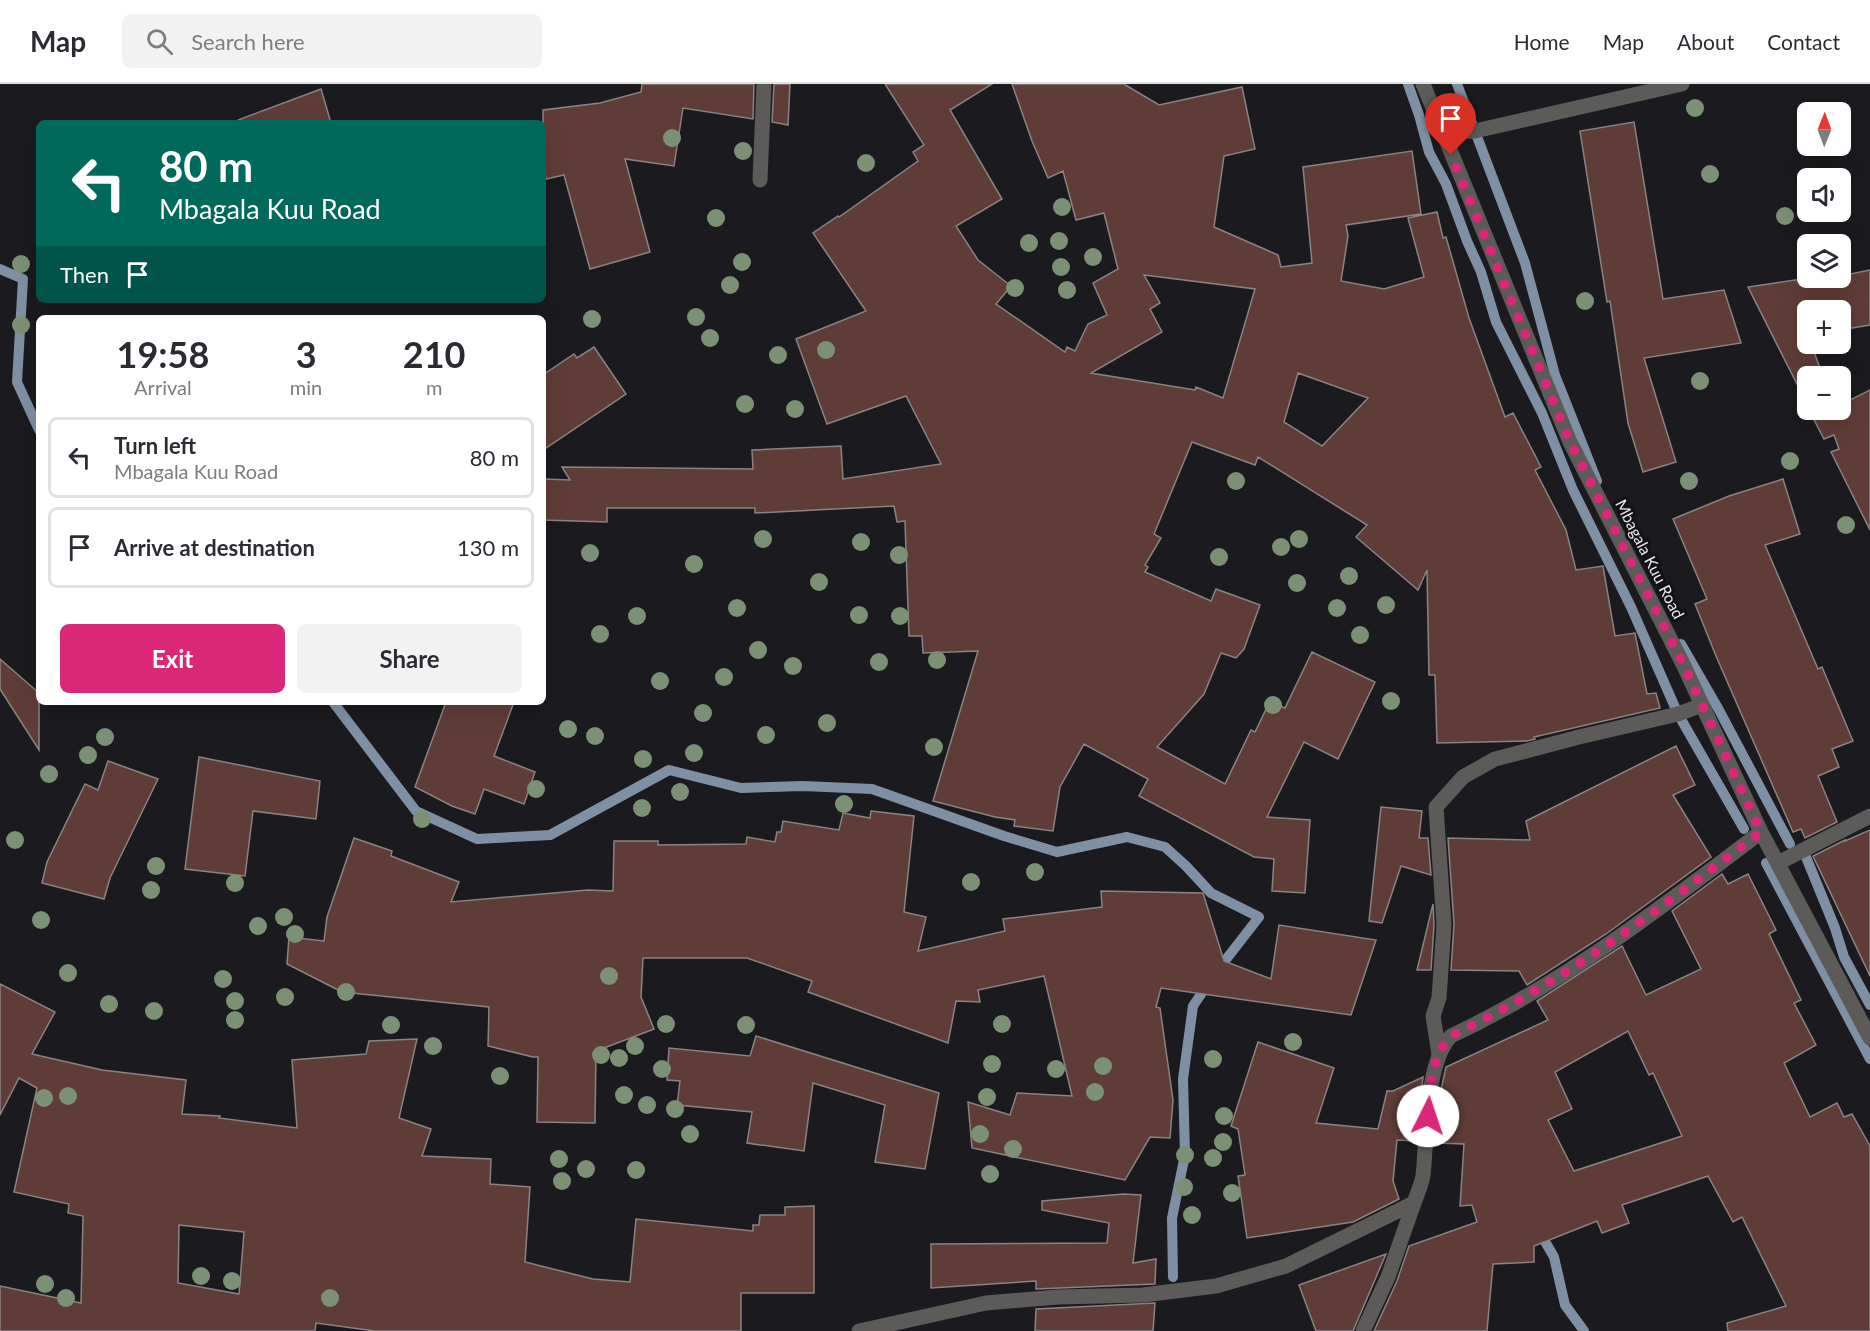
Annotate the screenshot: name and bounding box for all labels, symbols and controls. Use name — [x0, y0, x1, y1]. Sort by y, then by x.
search box — [122, 14, 542, 68]
text: Map — [30, 24, 86, 58]
icon: search — [143, 25, 176, 58]
text: Search here — [191, 28, 305, 55]
text: Home — [1514, 29, 1570, 54]
text: Map — [1603, 29, 1644, 54]
text: About — [1677, 29, 1734, 54]
text: Contact — [1767, 29, 1840, 54]
pin — [1425, 93, 1476, 155]
icon: arrive — [1434, 102, 1467, 135]
north arrow — [1797, 102, 1851, 156]
map controls — [1797, 102, 1851, 420]
text: 80 m — [159, 141, 253, 191]
icon: left — [60, 144, 138, 222]
button: sound — [1797, 168, 1851, 222]
text: Mbagala Kuu Road — [159, 192, 381, 225]
button: layers — [1797, 234, 1851, 288]
icon: arrive — [121, 258, 154, 291]
text: Then — [60, 261, 109, 288]
button: + — [1797, 300, 1851, 354]
text: 19:58 — [117, 332, 209, 376]
text: 3 — [296, 332, 317, 376]
text: 210 — [403, 332, 465, 376]
button: − — [1797, 366, 1851, 420]
text: Arrival — [134, 375, 192, 399]
text: min — [290, 375, 322, 399]
text: m — [426, 375, 442, 399]
text: Turn left — [114, 432, 196, 459]
icon: left — [63, 441, 96, 474]
text: 80 m — [470, 444, 519, 471]
text: Mbagala Kuu Road — [114, 459, 278, 483]
street label: Mbagala Kuu Road — [1612, 496, 1689, 622]
icon: arrive — [63, 531, 96, 564]
text: Arrive at destination — [114, 534, 315, 561]
text: 130 m — [457, 534, 519, 561]
button: Exit — [60, 624, 285, 693]
button: Share — [297, 624, 522, 693]
position arrow — [1396, 1084, 1460, 1148]

